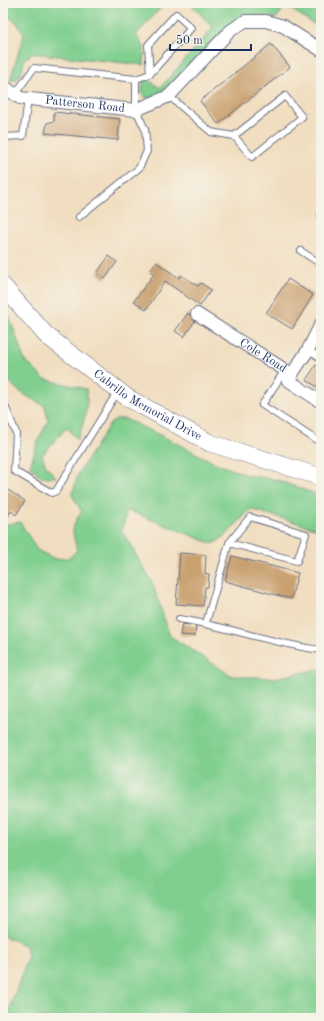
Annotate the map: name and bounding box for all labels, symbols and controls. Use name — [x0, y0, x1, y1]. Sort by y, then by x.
scale bar — [170, 26, 251, 52]
text: 50 m — [176, 34, 203, 47]
street label: Patterson Road — [44, 95, 125, 115]
street label: Cole Road — [237, 337, 288, 375]
street label: Cabrillo Memorial Drive — [91, 368, 204, 443]

